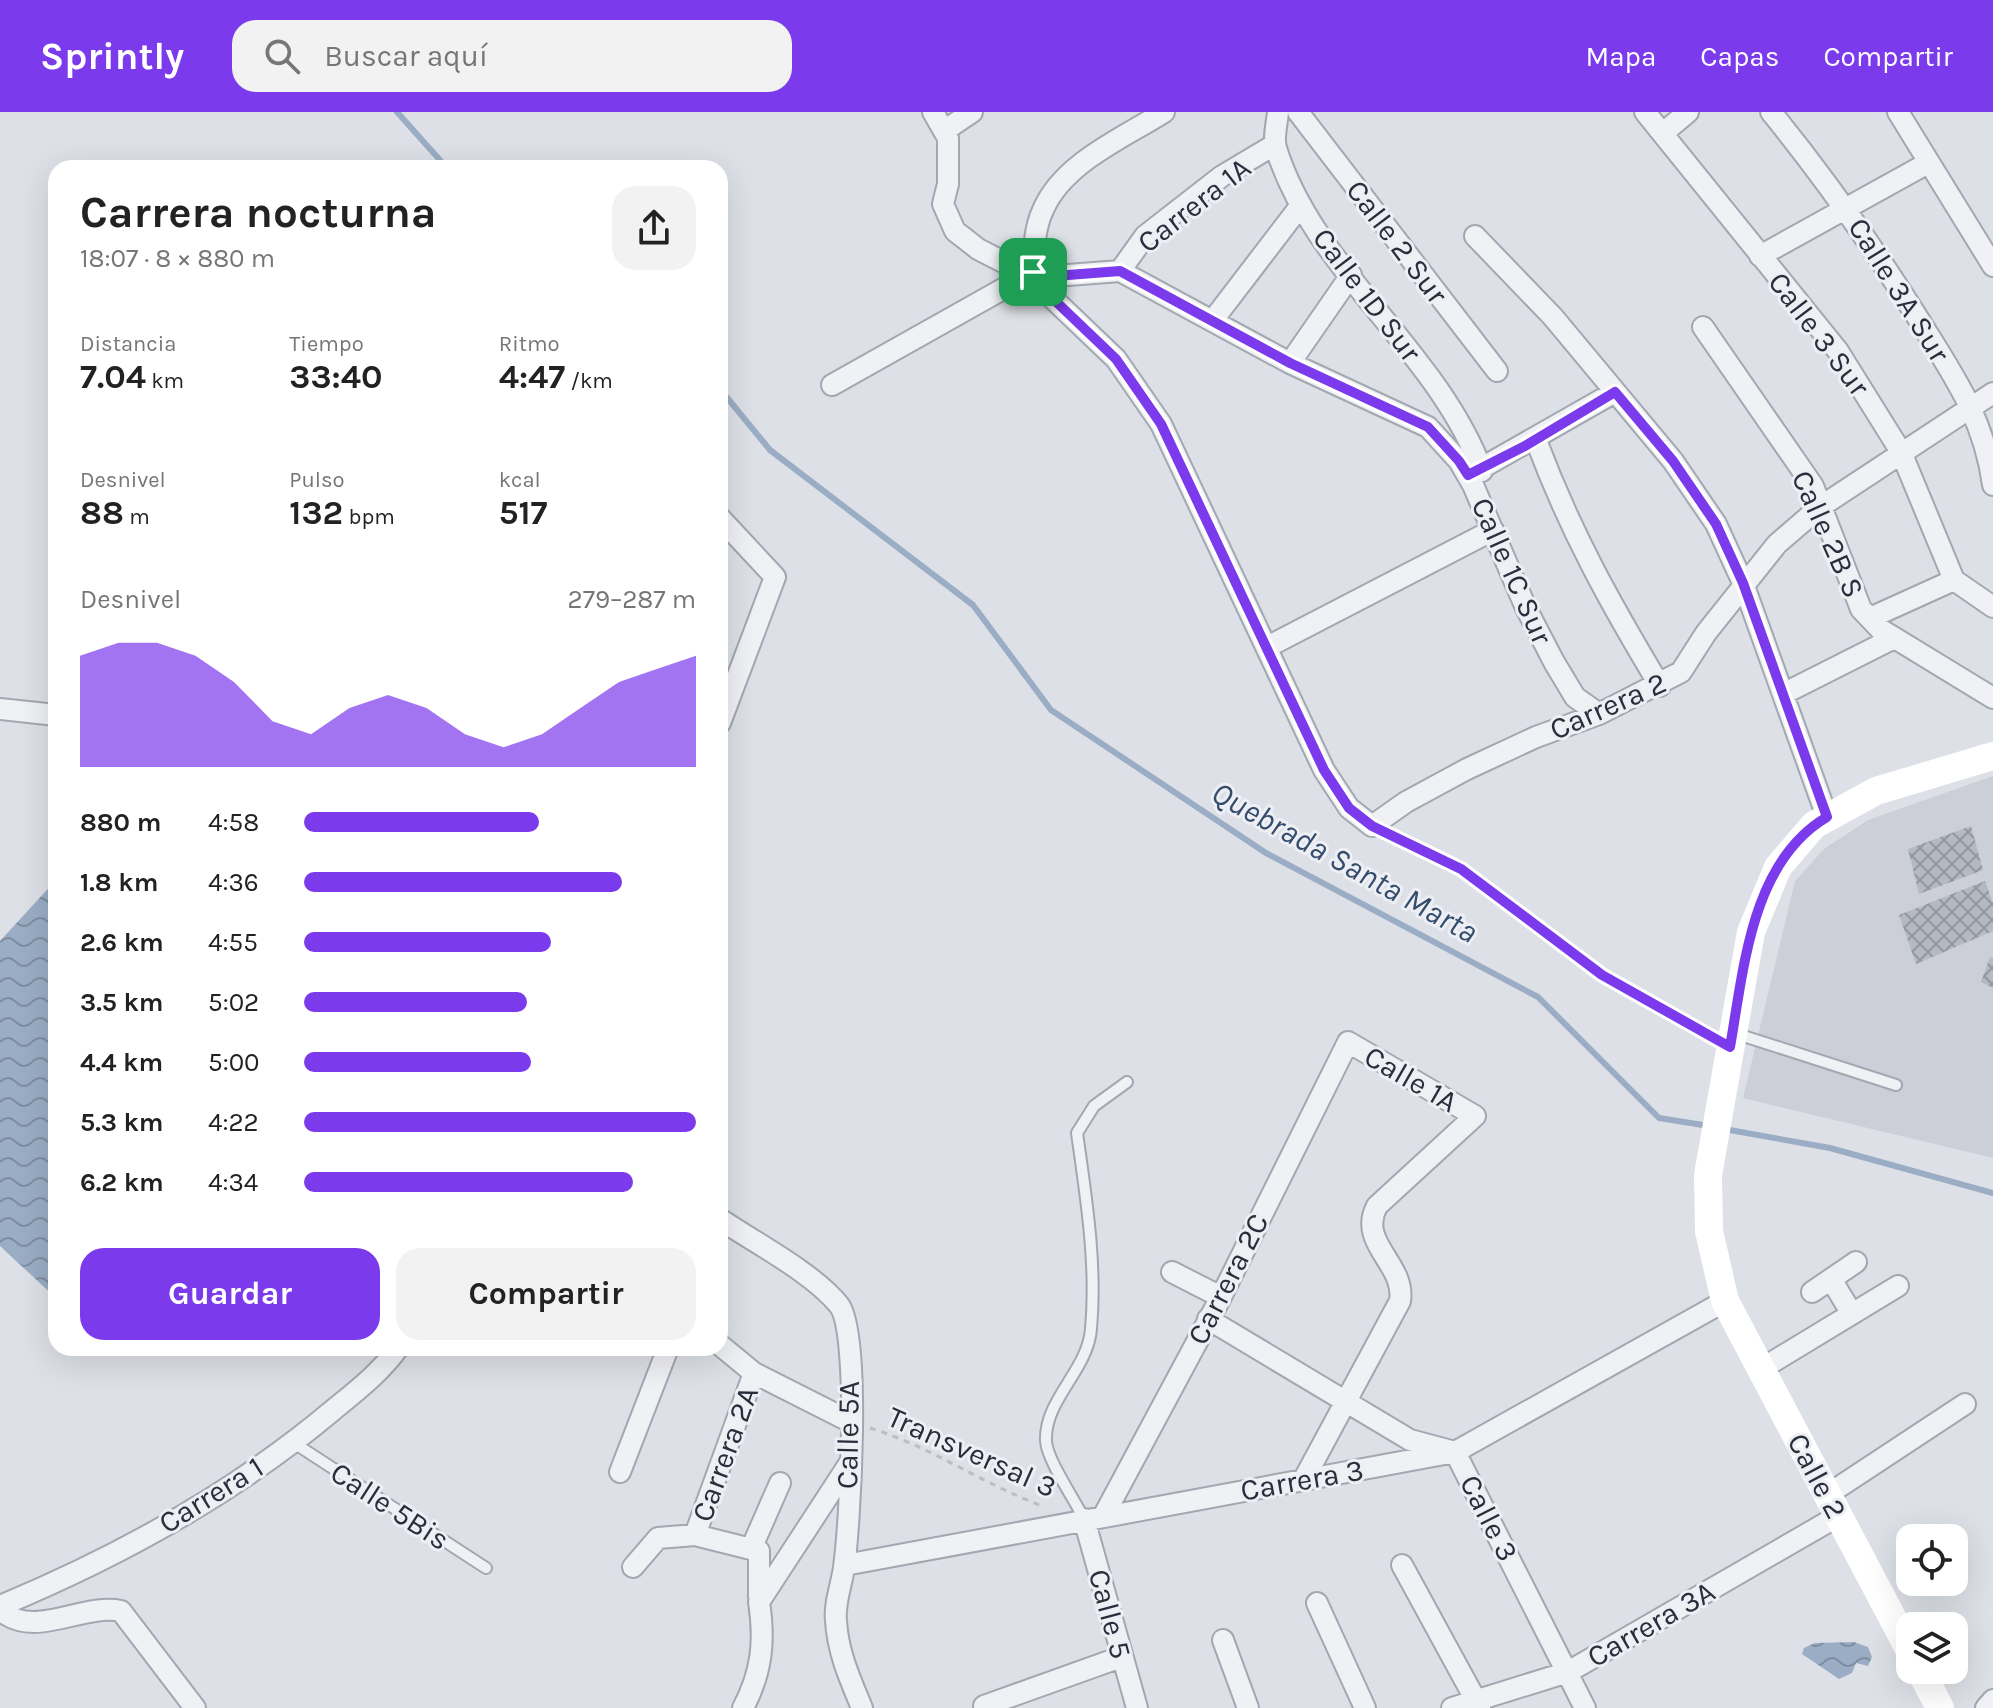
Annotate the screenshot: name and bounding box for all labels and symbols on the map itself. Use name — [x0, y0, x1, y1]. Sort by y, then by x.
street label: Carrera 1A — [1130, 150, 1258, 260]
street label: Calle 2 Sur — [1339, 173, 1455, 311]
street label: Calle 3A Sur — [1840, 211, 1958, 369]
street label: Calle 1D Sur — [1305, 221, 1429, 369]
pin — [999, 238, 1067, 306]
street label: Calle 3 Sur — [1761, 265, 1877, 403]
street label: Calle 2B S — [1784, 465, 1872, 603]
street label: Calle 1C Sur — [1464, 492, 1560, 650]
street label: Carrera 2 — [1544, 664, 1672, 748]
water label: Quebrada Santa Marta — [1205, 774, 1484, 951]
street label: Calle 1A — [1358, 1038, 1464, 1120]
street label: Carrera 2C — [1180, 1207, 1276, 1351]
street label: Calle 5A — [829, 1380, 867, 1490]
street label: Carrera 2A — [684, 1382, 766, 1526]
street label: Transversal 3 — [882, 1399, 1062, 1505]
street label: Calle 2 — [1780, 1427, 1854, 1525]
street label: Carrera 1 — [152, 1449, 270, 1541]
street label: Carrera 3 — [1238, 1451, 1366, 1509]
street label: Calle 5Bis — [324, 1454, 456, 1558]
street label: Calle 3 — [1452, 1469, 1526, 1567]
street label: Calle 5 — [1081, 1565, 1139, 1663]
street label: Carrera 3A — [1581, 1573, 1721, 1675]

